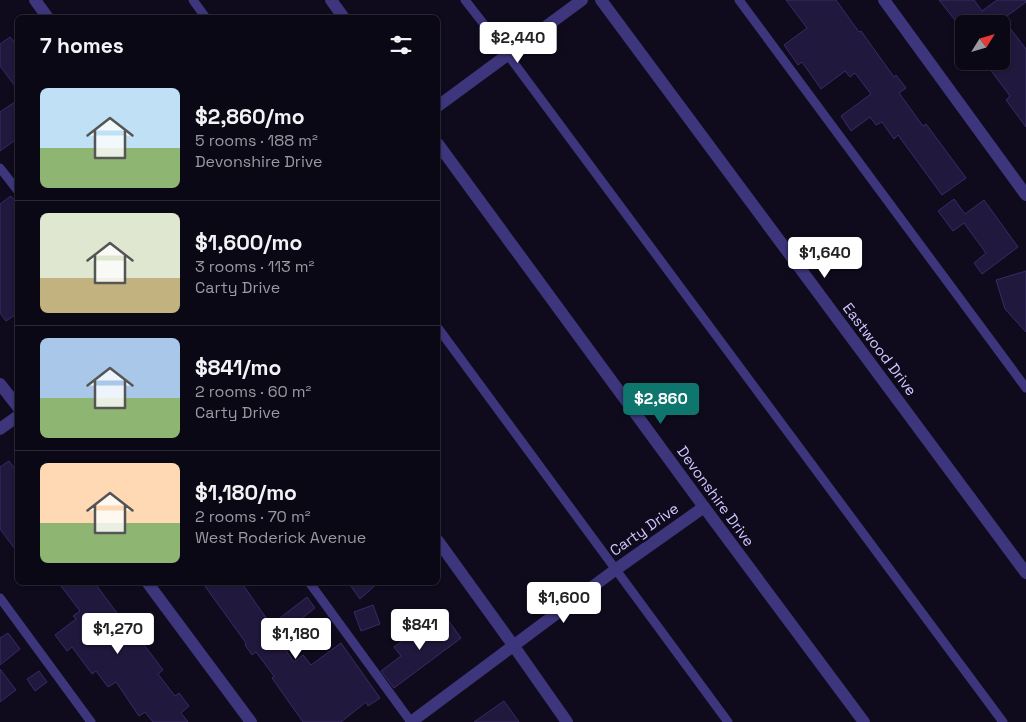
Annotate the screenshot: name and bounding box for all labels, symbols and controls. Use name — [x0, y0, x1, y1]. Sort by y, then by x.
north arrow — [955, 15, 1010, 70]
map controls — [955, 15, 1010, 70]
pin: $2,440 — [477, 22, 559, 64]
text: $2,440 — [491, 27, 545, 48]
icon: filters — [387, 31, 415, 59]
text: 7 homes — [40, 32, 124, 59]
text: $2,860/mo — [195, 103, 305, 130]
icon: home — [80, 108, 140, 168]
text: 5 rooms · 188 m² — [195, 130, 318, 151]
text: Devonshire Drive — [195, 151, 323, 172]
text: $1,600/mo — [195, 229, 302, 256]
icon: home — [80, 233, 140, 293]
pin: $1,640 — [784, 236, 866, 279]
text: $1,640 — [799, 242, 851, 263]
text: 3 rooms · 113 m² — [195, 256, 314, 277]
text: Carty Drive — [195, 277, 280, 298]
street label: Eastwood Drive — [839, 299, 921, 399]
text: $841/mo — [195, 354, 281, 381]
icon: home — [80, 358, 140, 418]
text: 2 rooms · 60 m² — [195, 381, 311, 402]
pin: $2,860 — [620, 382, 702, 425]
text: $2,860 — [634, 388, 688, 409]
text: Carty Drive — [195, 402, 280, 423]
street label: Devonshire Drive — [673, 442, 759, 550]
text: $1,180/mo — [195, 479, 297, 506]
icon: home — [80, 483, 140, 543]
street label: Carty Drive — [606, 498, 682, 560]
text: 2 rooms · 70 m² — [195, 506, 311, 527]
text: West Roderick Avenue — [195, 527, 366, 548]
pin: $1,600 — [523, 582, 605, 624]
text: $1,600 — [538, 587, 590, 608]
pin: $841 — [390, 608, 450, 651]
pin: $1,270 — [77, 612, 159, 655]
text: $841 — [402, 614, 438, 635]
text: $1,270 — [93, 618, 143, 639]
pin: $1,180 — [255, 618, 337, 660]
text: $1,180 — [272, 623, 320, 644]

